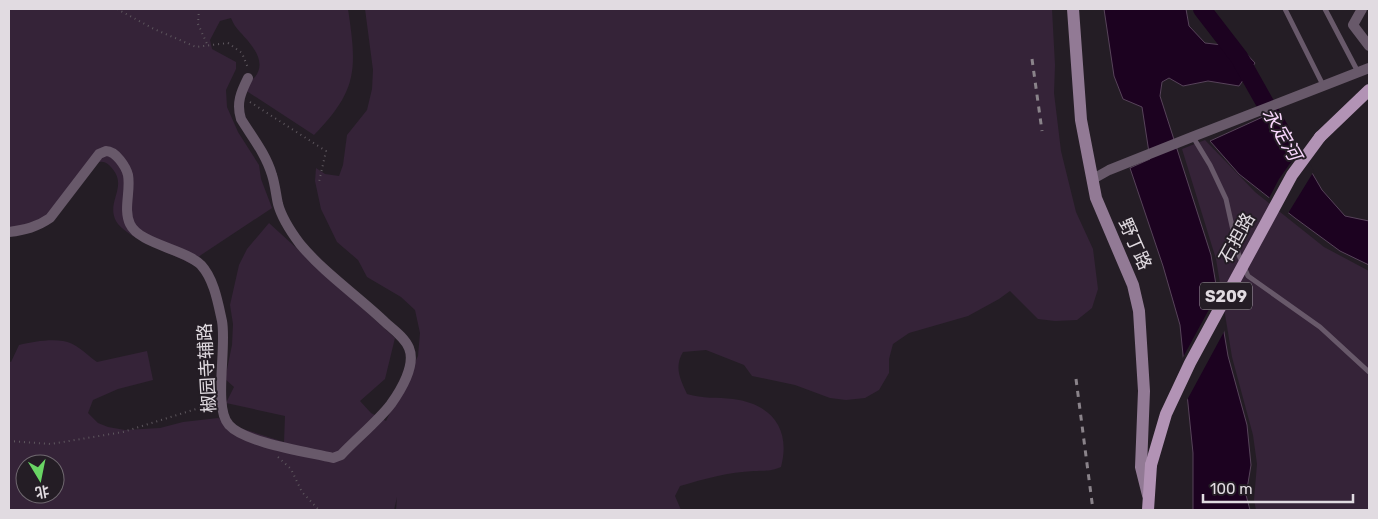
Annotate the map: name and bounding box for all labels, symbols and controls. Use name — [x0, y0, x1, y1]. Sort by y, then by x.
water label: 永定河 — [1258, 104, 1308, 168]
street label: 石担路 — [1214, 209, 1260, 267]
street label: 野丁路 — [1114, 215, 1156, 273]
road number: S209 — [1200, 282, 1252, 310]
street label: 椒园寺辅路 — [194, 322, 220, 414]
north arrow — [15, 454, 65, 504]
scale bar — [1203, 472, 1353, 504]
text: 100 m — [1210, 480, 1252, 498]
text: 北 — [34, 482, 51, 501]

